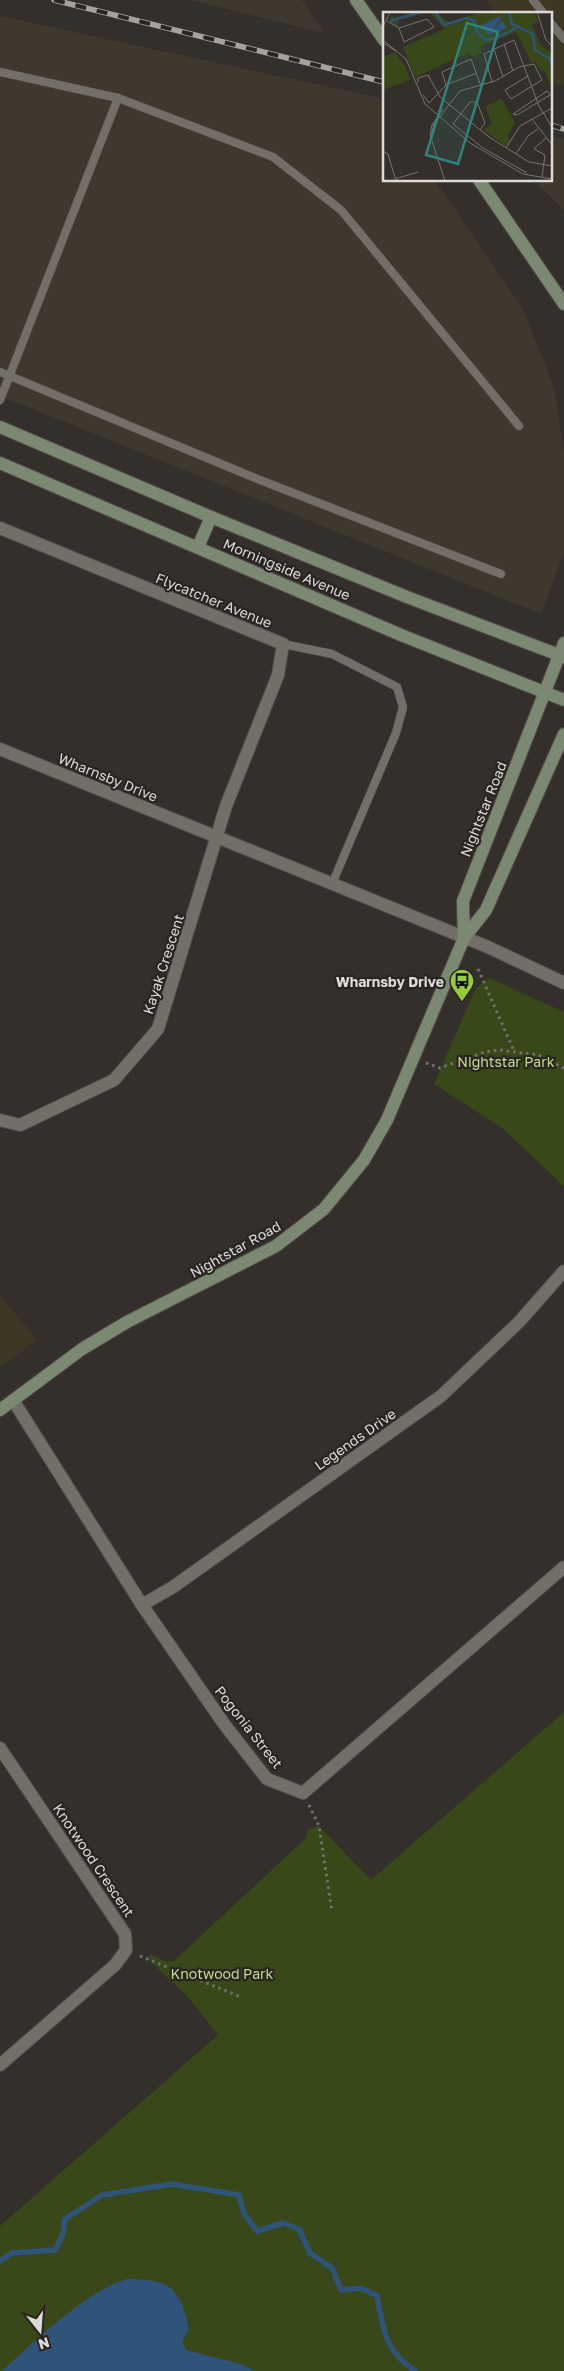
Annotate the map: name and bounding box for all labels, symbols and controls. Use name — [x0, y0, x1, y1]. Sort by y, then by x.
inset map — [383, 12, 552, 181]
street label: Morningside Avenue — [221, 535, 353, 603]
street label: Flycatcher Avenue — [153, 569, 275, 631]
street label: Wharnsby Drive — [56, 749, 160, 805]
street label: Nightstar Road — [456, 759, 510, 859]
street label: Kayak Crescent — [139, 912, 187, 1016]
bus stop icon: Wharnsby Drive — [449, 968, 475, 1002]
place label: Wharnsby Drive — [336, 973, 444, 990]
park label: Nightstar Park — [457, 1053, 555, 1070]
street label: Nightstar Road — [187, 1217, 283, 1281]
street label: Legends Drive — [311, 1405, 399, 1473]
street label: Pogonia Street — [212, 1683, 286, 1771]
street label: Knotwood Crescent — [50, 1800, 138, 1920]
park label: Knotwood Park — [171, 1965, 273, 1982]
north arrow — [15, 2306, 65, 2356]
text: N — [36, 2334, 52, 2354]

